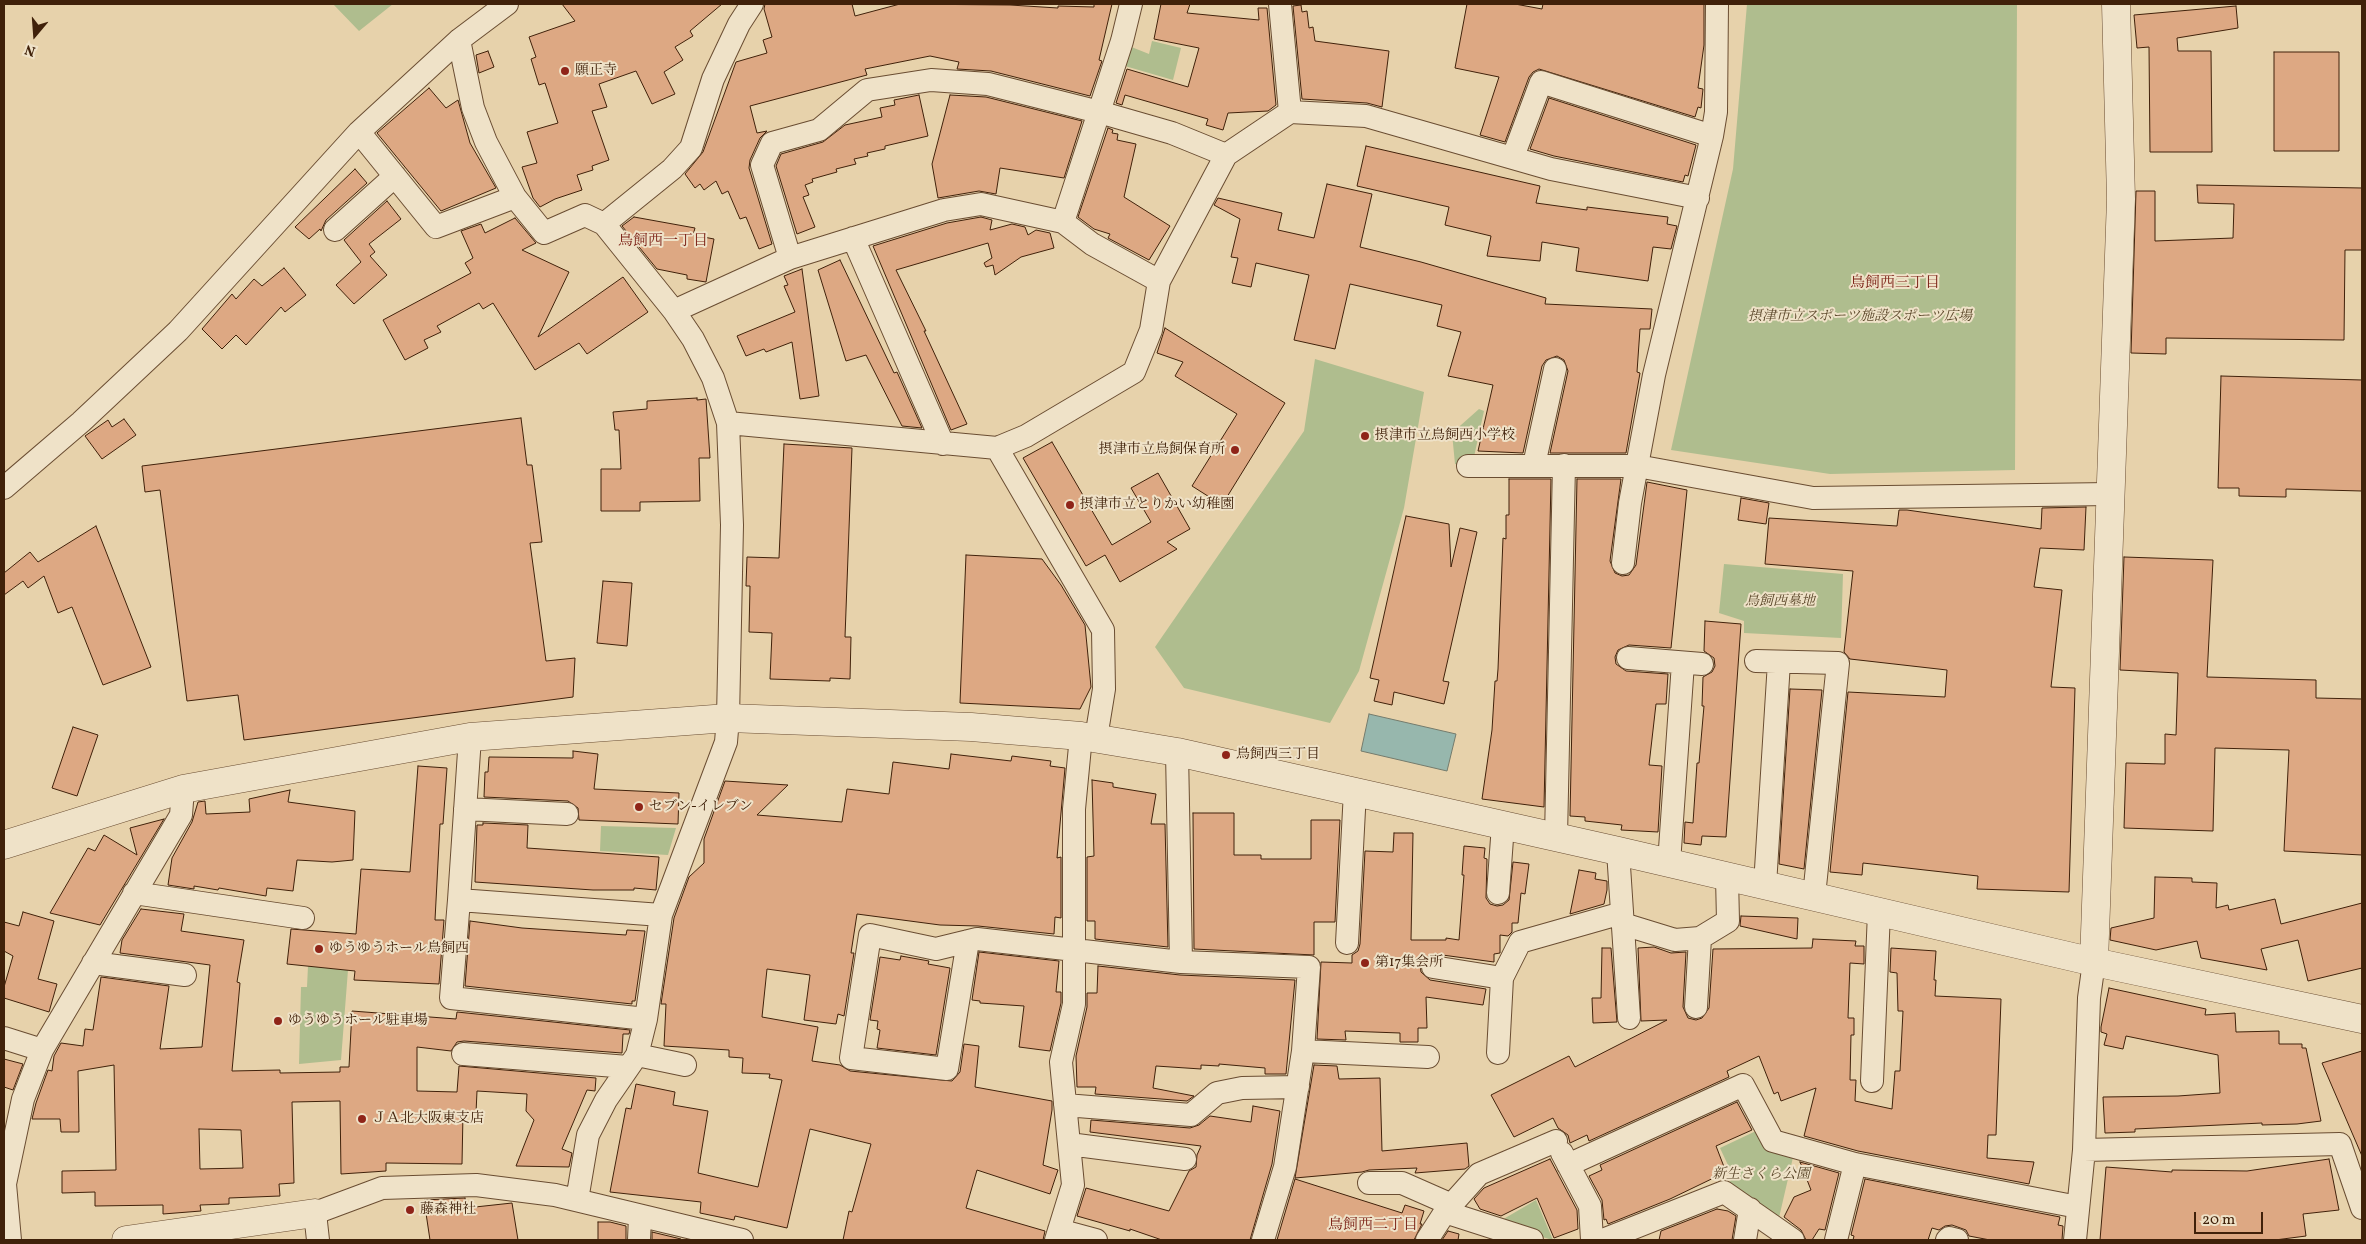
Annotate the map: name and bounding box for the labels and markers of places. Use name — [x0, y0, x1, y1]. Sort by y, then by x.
place label: 願正寺 — [575, 63, 617, 79]
marker: 願正寺 — [559, 65, 571, 77]
place label: 摂津市立鳥飼西小学校 — [1375, 428, 1515, 444]
marker: 摂津市立鳥飼西小学校 — [1359, 430, 1371, 442]
place label: 摂津市立鳥飼保育所 — [1099, 442, 1225, 458]
marker: 摂津市立鳥飼保育所 — [1229, 444, 1241, 456]
place label: 摂津市立とりかい幼稚園 — [1080, 497, 1234, 513]
marker: 摂津市立とりかい幼稚園 — [1064, 499, 1076, 511]
place label: 鳥飼西三丁目 — [1236, 747, 1320, 763]
marker: 鳥飼西三丁目 — [1220, 749, 1232, 761]
place label: セブン-イレブン — [649, 799, 753, 815]
marker: セブン-イレブン — [633, 801, 645, 813]
place label: ゆうゆうホール鳥飼西 — [329, 941, 469, 957]
marker: ゆうゆうホール鳥飼西 — [313, 943, 325, 955]
place label: 第17集会所 — [1375, 955, 1443, 971]
marker: 第17集会所 — [1359, 957, 1371, 969]
place label: ゆうゆうホール駐車場 — [288, 1013, 428, 1029]
marker: ゆうゆうホール駐車場 — [272, 1015, 284, 1027]
place label: ＪＡ北大阪東支店 — [372, 1111, 484, 1127]
marker: ＪＡ北大阪東支店 — [356, 1113, 368, 1125]
place label: 藤森神社 — [420, 1202, 476, 1218]
marker: 藤森神社 — [404, 1204, 416, 1216]

